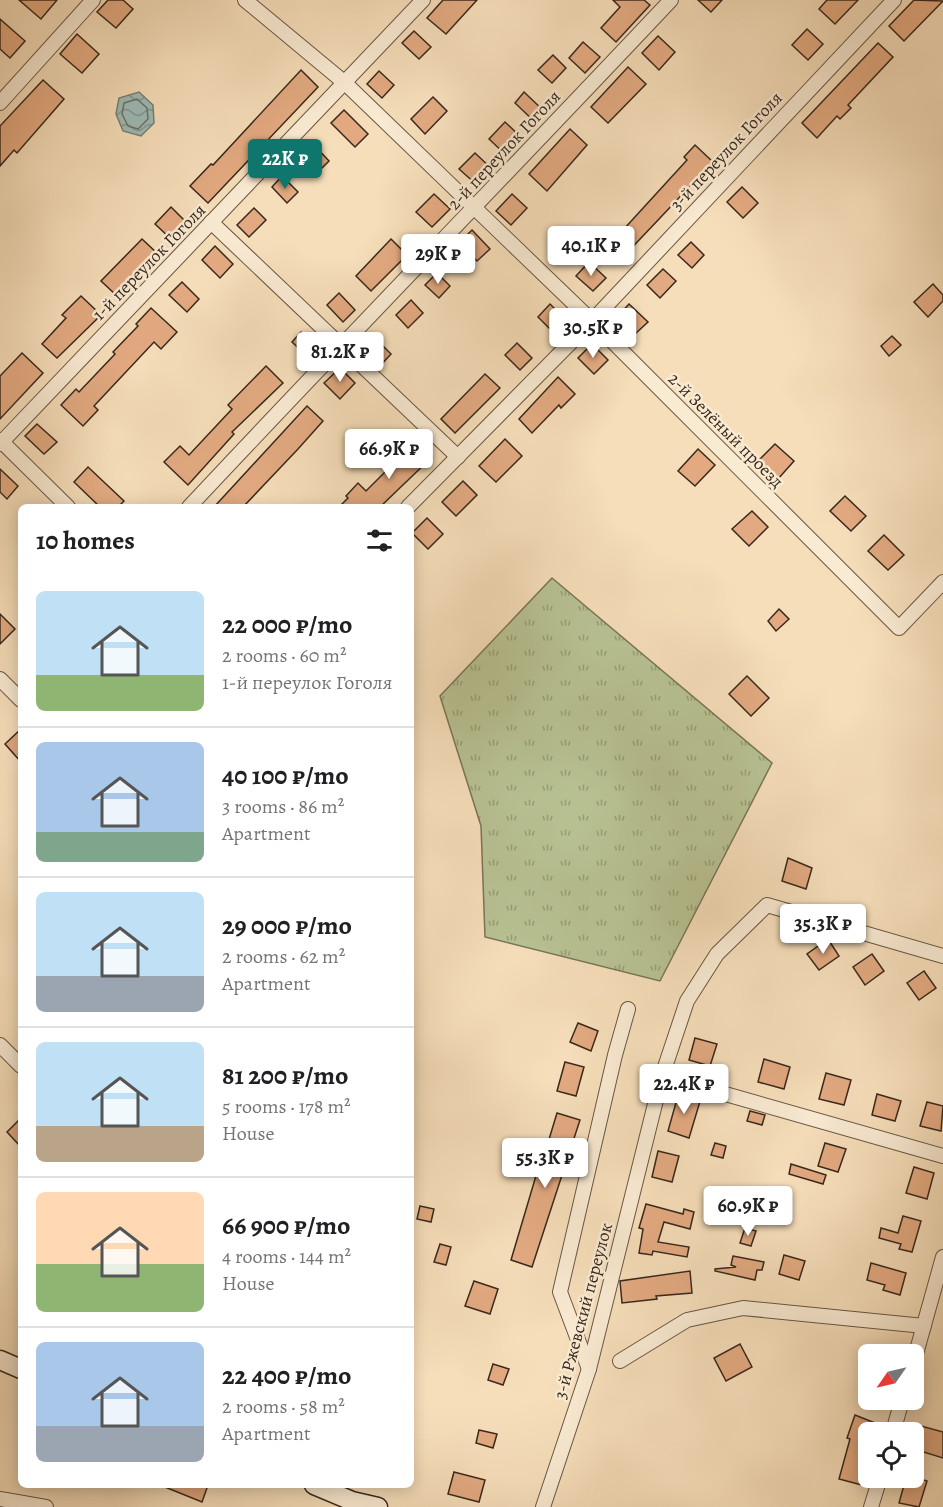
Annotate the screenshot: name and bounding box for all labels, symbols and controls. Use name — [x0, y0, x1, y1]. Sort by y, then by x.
street label: 2-й переулок Гоголя — [442, 85, 566, 215]
street label: 3-й переулок Гоголя — [664, 86, 788, 216]
pin: 22K ₽ — [243, 139, 327, 190]
text: 22K ₽ — [262, 145, 308, 172]
street label: 1-й переулок Гоголя — [87, 199, 211, 325]
pin: 40.1K ₽ — [536, 226, 646, 277]
text: 40.1K ₽ — [562, 232, 620, 259]
pin: 29K ₽ — [396, 234, 480, 285]
text: 29K ₽ — [415, 240, 461, 267]
pin: 30.5K ₽ — [538, 308, 648, 359]
text: 30.5K ₽ — [563, 314, 623, 341]
pin: 81.2K ₽ — [285, 332, 395, 383]
text: 81.2K ₽ — [311, 338, 369, 365]
street label: 2-й Зелёный проезд — [663, 367, 789, 493]
pin: 66.9K ₽ — [334, 429, 444, 480]
text: 66.9K ₽ — [359, 435, 419, 462]
text: 10 homes — [36, 523, 135, 558]
icon: filters — [363, 524, 396, 557]
text: 22 000 ₽/mo — [222, 607, 352, 642]
icon: home — [84, 615, 156, 687]
text: 2 rooms · 60 m² — [222, 642, 346, 669]
text: 1-й переулок Гоголя — [222, 669, 392, 696]
text: 40 100 ₽/mo — [222, 758, 349, 793]
icon: home — [84, 766, 156, 838]
text: 3 rooms · 86 m² — [222, 793, 344, 820]
text: Apartment — [222, 820, 311, 847]
pin: 35.3K ₽ — [768, 904, 878, 955]
text: 29 000 ₽/mo — [222, 908, 352, 943]
text: 35.3K ₽ — [794, 910, 852, 937]
icon: home — [84, 916, 156, 988]
text: 2 rooms · 62 m² — [222, 943, 345, 970]
text: Apartment — [222, 970, 311, 997]
text: 81 200 ₽/mo — [222, 1058, 349, 1093]
pin: 22.4K ₽ — [629, 1064, 739, 1115]
icon: home — [84, 1066, 156, 1138]
text: 22.4K ₽ — [654, 1070, 715, 1097]
text: 5 rooms · 178 m² — [222, 1093, 351, 1120]
text: House — [222, 1120, 274, 1147]
pin: 55.3K ₽ — [490, 1138, 600, 1189]
text: 55.3K ₽ — [516, 1144, 574, 1171]
pin: 60.9K ₽ — [693, 1186, 803, 1237]
text: 60.9K ₽ — [718, 1192, 778, 1219]
text: 66 900 ₽/mo — [222, 1208, 351, 1243]
icon: home — [84, 1216, 156, 1288]
street label: 3-й Ржевский переулок — [548, 1220, 618, 1402]
text: 4 rooms · 144 m² — [222, 1243, 351, 1270]
text: House — [222, 1270, 274, 1297]
north arrow — [858, 1344, 924, 1410]
map controls — [858, 1344, 924, 1488]
text: 22 400 ₽/mo — [222, 1358, 352, 1393]
icon: home — [84, 1366, 156, 1438]
text: 2 rooms · 58 m² — [222, 1393, 345, 1420]
text: Apartment — [222, 1420, 311, 1447]
button: locate — [858, 1422, 924, 1488]

